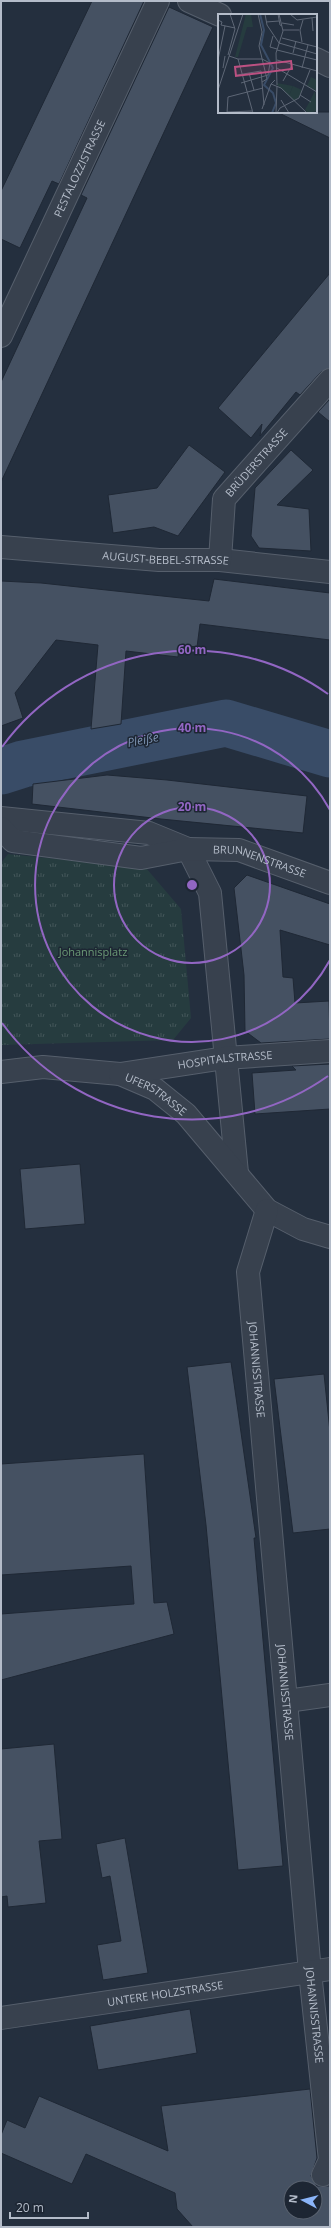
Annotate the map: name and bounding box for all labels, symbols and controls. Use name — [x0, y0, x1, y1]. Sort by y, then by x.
inset map — [218, 14, 317, 113]
street label: PESTALOZZISTRASSE — [50, 117, 108, 219]
street label: BRÜDERSTRASSE — [222, 425, 291, 500]
street label: AUGUST-BEBEL-STRASSE — [102, 547, 230, 568]
text: 60 m — [178, 641, 206, 658]
text: 40 m — [178, 719, 206, 736]
water label: Pleiße — [126, 728, 160, 751]
text: 20 m — [178, 798, 206, 815]
street label: BRUNNENSTRASSE — [213, 841, 308, 881]
centre of rings — [185, 878, 199, 892]
park label: Johannisplatz — [58, 944, 127, 959]
street label: HOSPITALSTRASSE — [176, 1047, 273, 1072]
street label: UFERSTRASSE — [123, 1069, 190, 1119]
street label: JOHANNISSTRASSE — [245, 1320, 269, 1418]
street label: JOHANNISSTRASSE — [274, 1643, 297, 1741]
street label: JOHANNISSTRASSE — [303, 1966, 328, 2064]
street label: UNTERE HOLZSTRASSE — [106, 1977, 224, 2009]
north arrow — [283, 2180, 323, 2220]
text: N — [285, 2193, 301, 2204]
scale bar — [10, 2194, 88, 2220]
text: 20 m — [16, 2199, 44, 2216]

